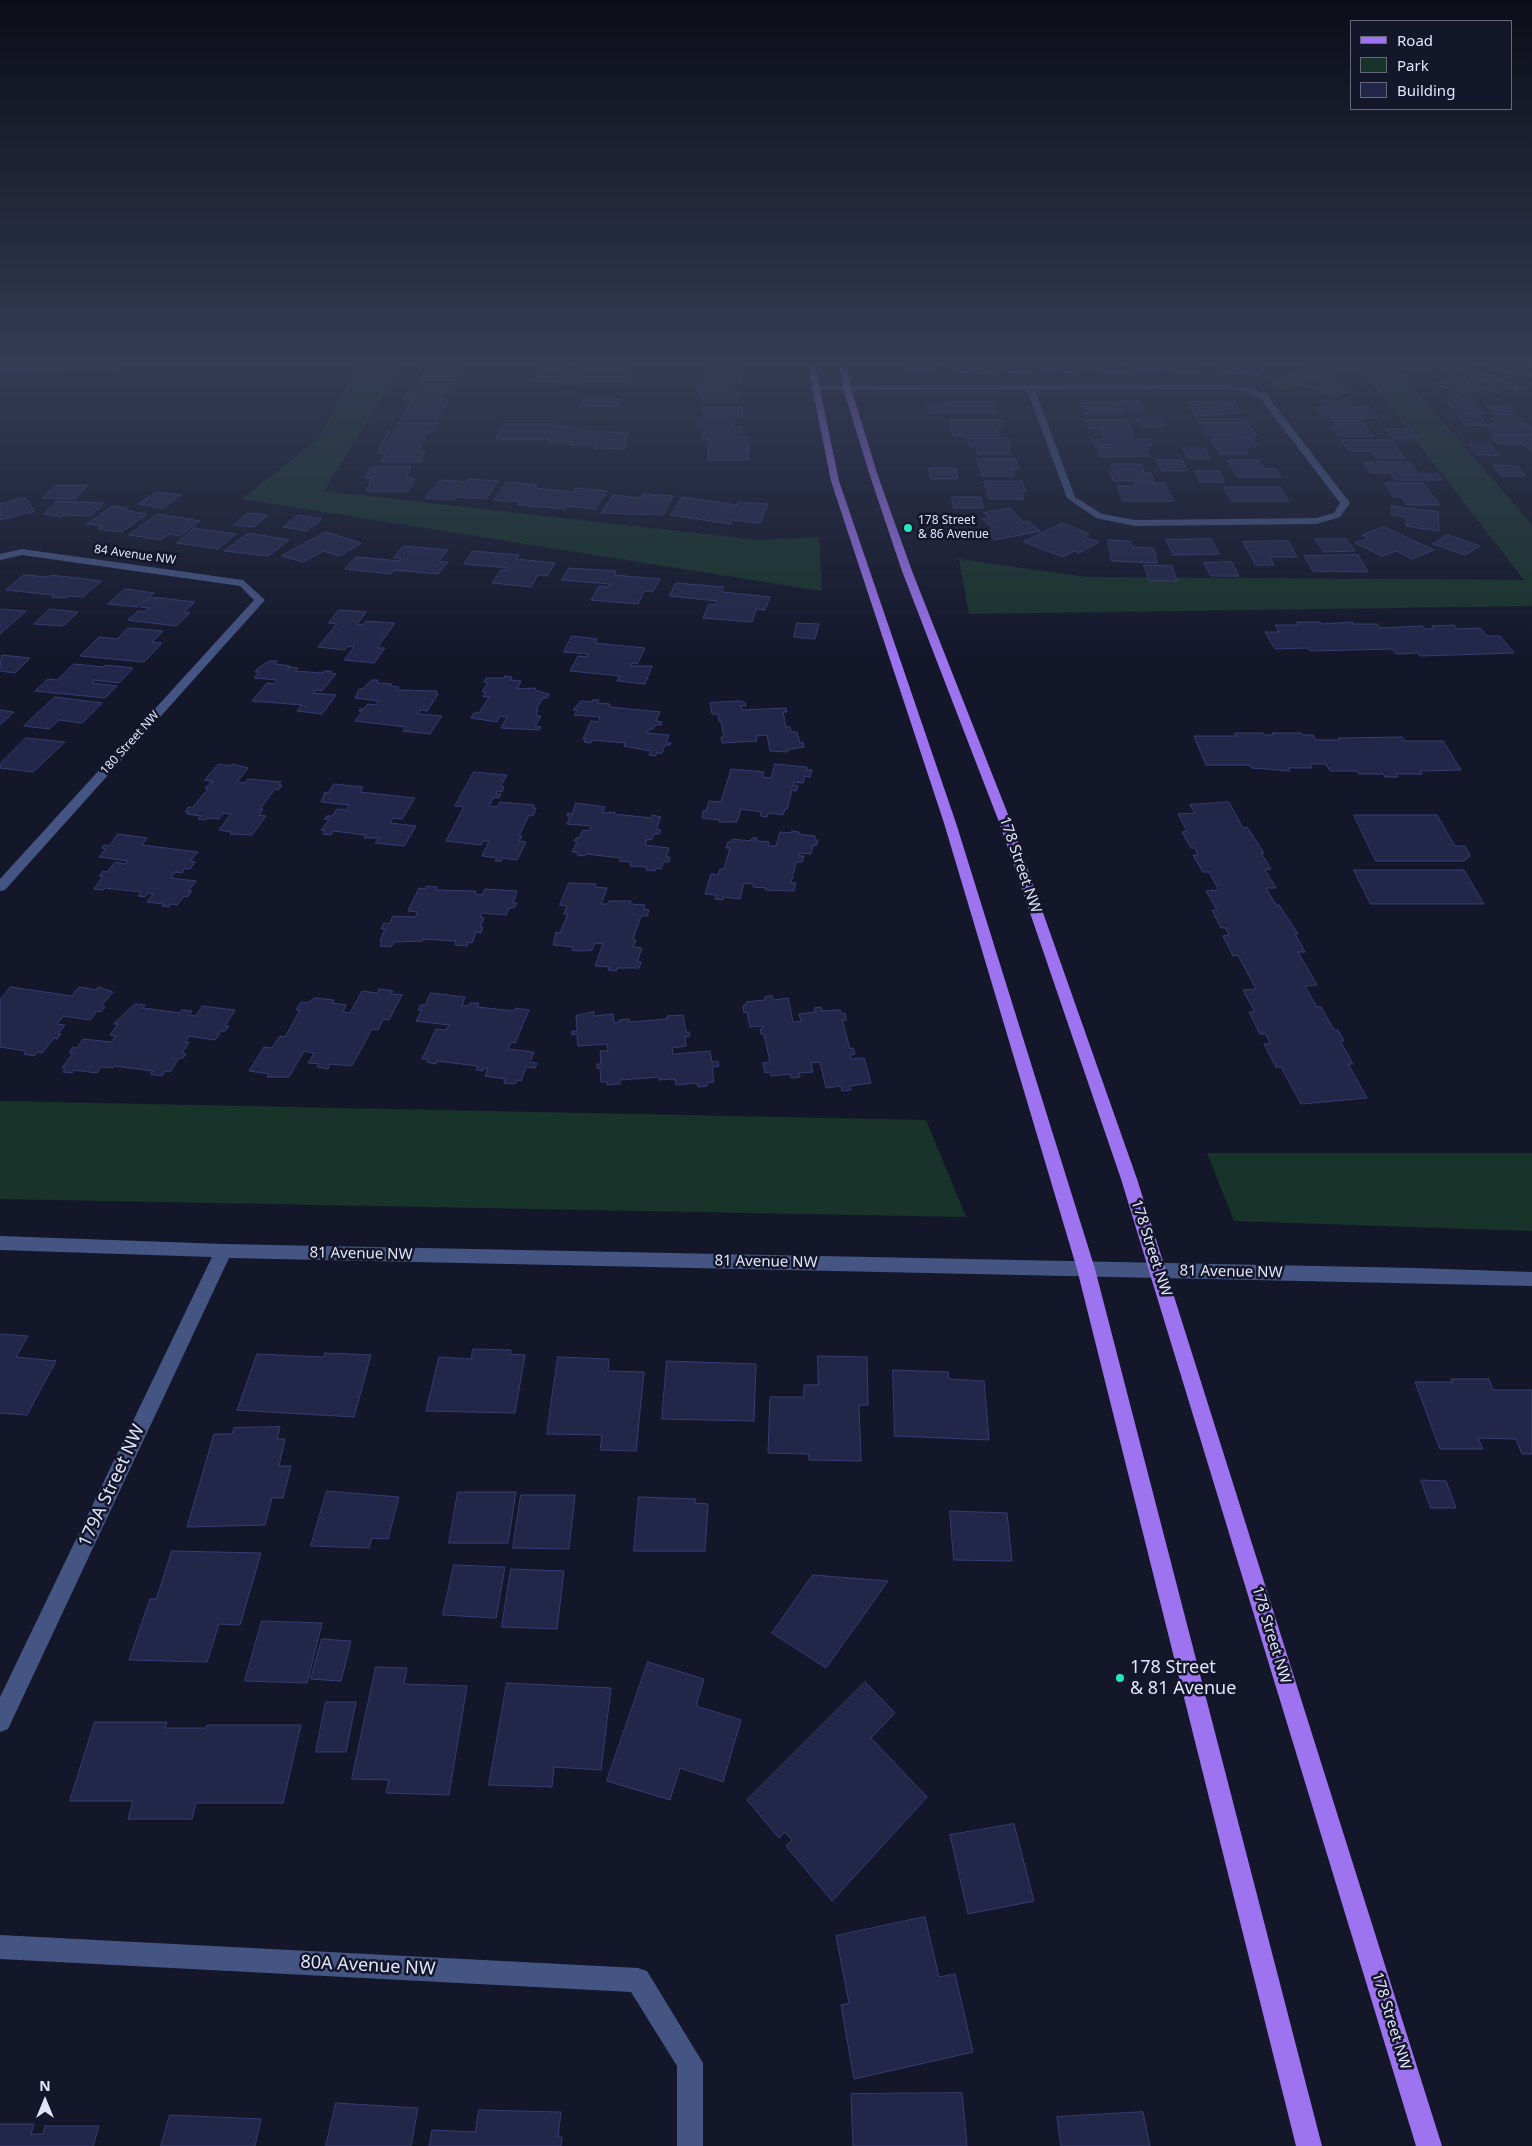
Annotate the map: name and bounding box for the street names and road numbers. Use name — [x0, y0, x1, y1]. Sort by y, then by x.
street label: 84 Avenue NW — [93, 542, 177, 568]
street label: 180 Street NW — [98, 708, 162, 778]
street label: 178 Street NW — [995, 814, 1045, 916]
street label: 178 Street NW — [1127, 1197, 1175, 1299]
street label: 81 Avenue NW — [309, 1244, 413, 1264]
street label: 81 Avenue NW — [714, 1252, 818, 1272]
street label: 81 Avenue NW — [1179, 1262, 1283, 1282]
street label: 179A Street NW — [74, 1421, 150, 1551]
street label: 178 Street NW — [1248, 1584, 1294, 1686]
street label: 80A Avenue NW — [300, 1952, 436, 1980]
street label: 178 Street NW — [1368, 1970, 1414, 2072]

